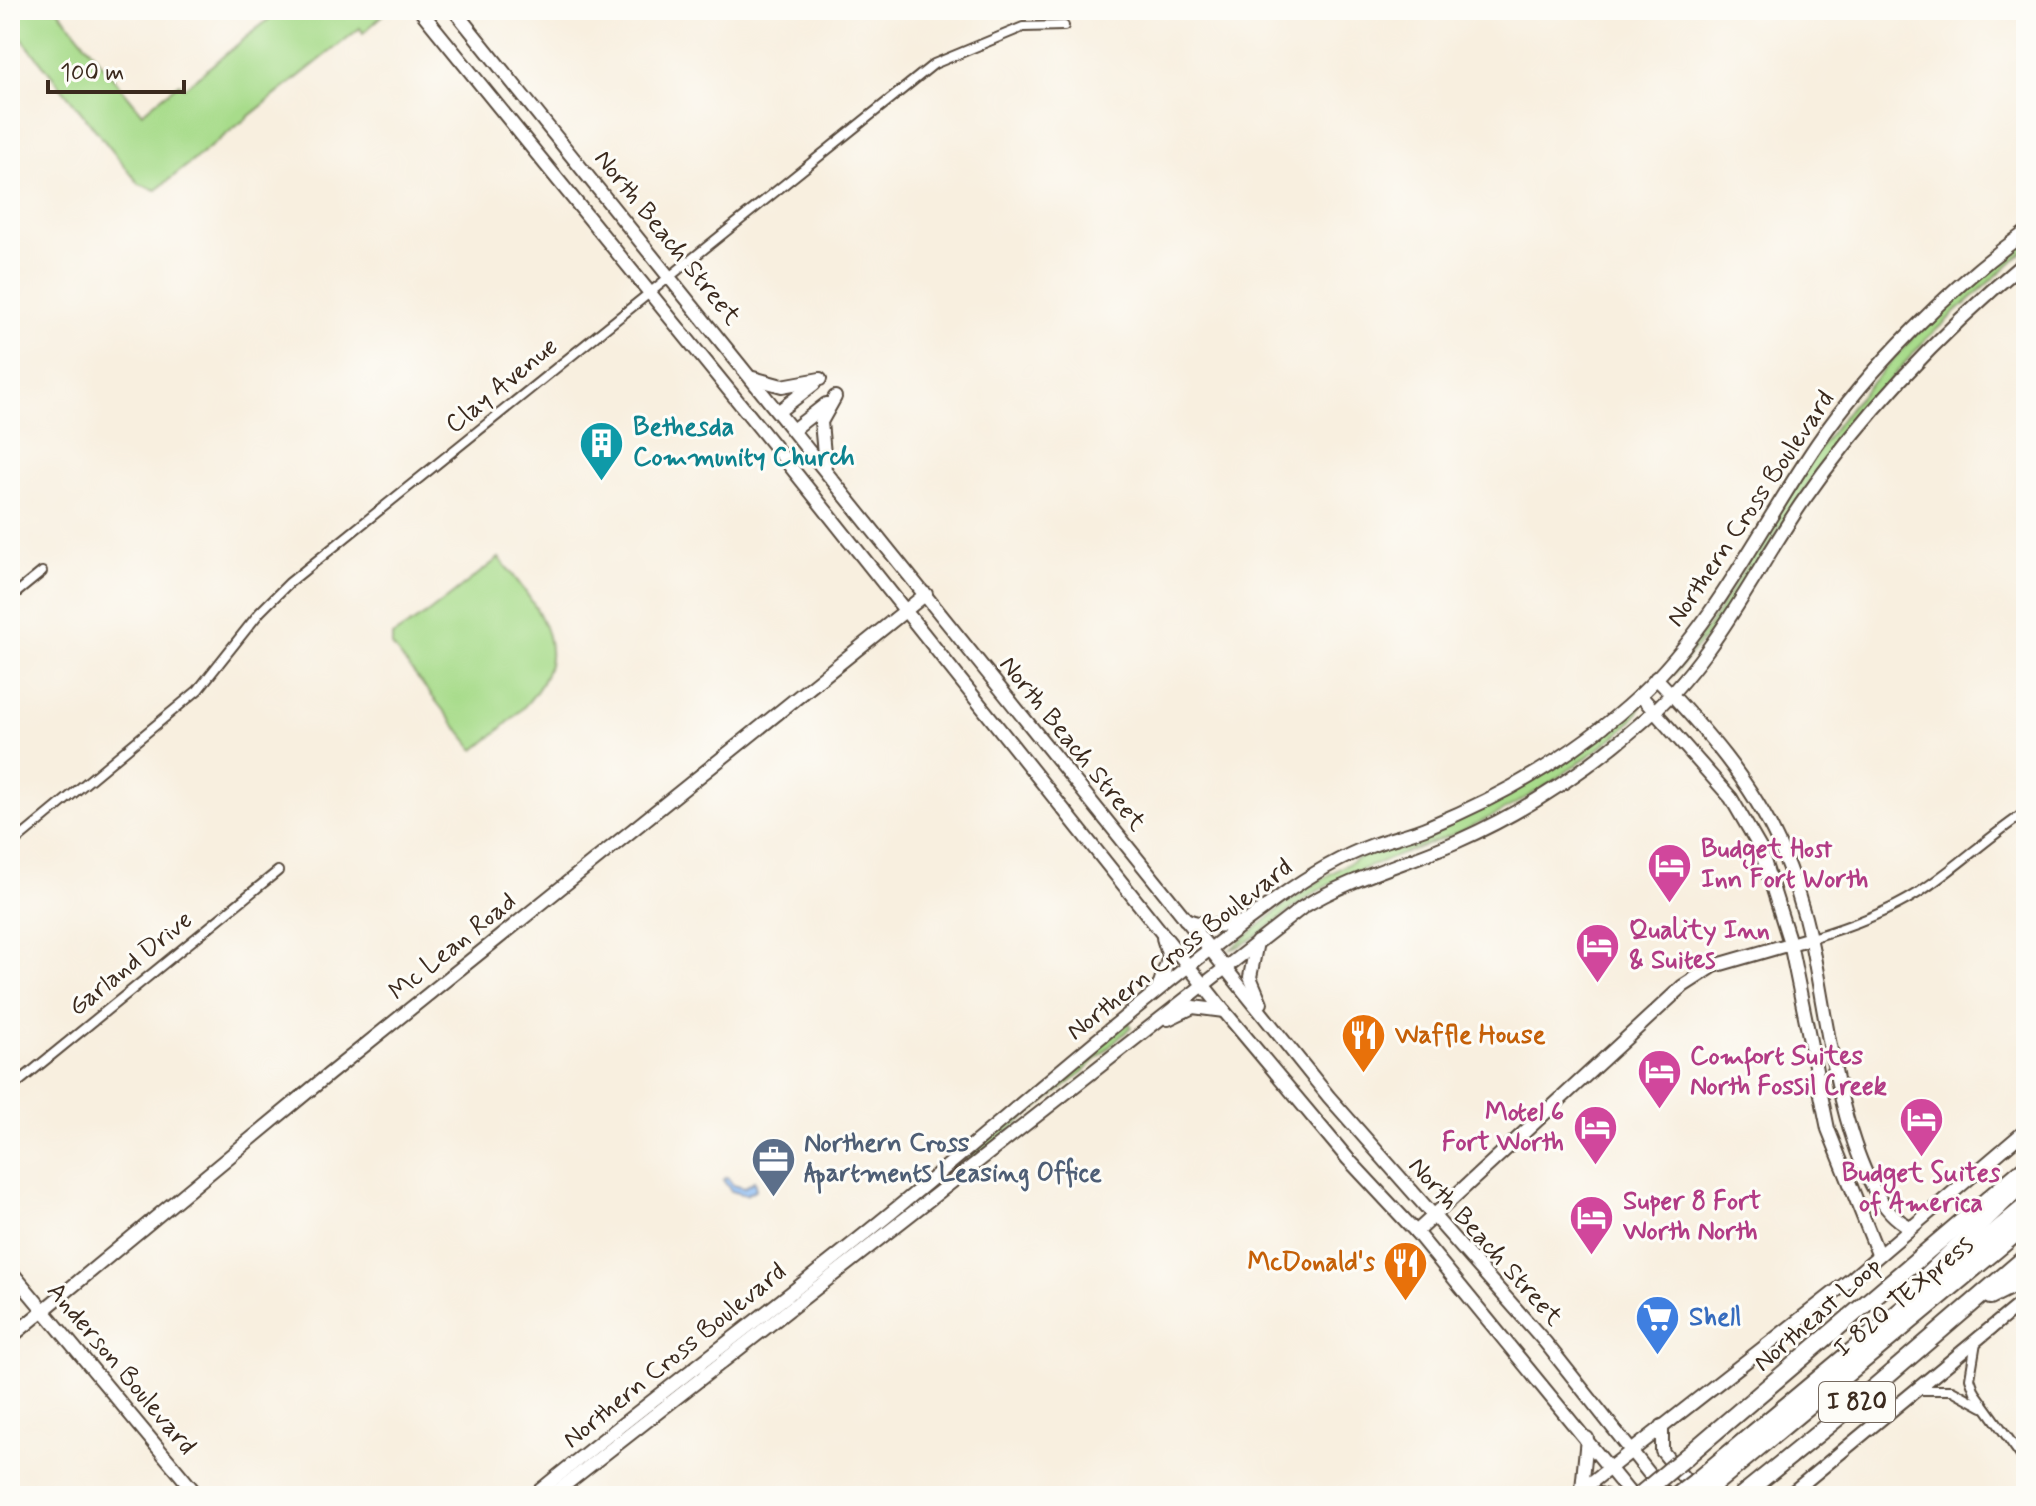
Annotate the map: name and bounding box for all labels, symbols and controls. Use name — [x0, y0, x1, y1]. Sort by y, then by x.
scale bar — [48, 44, 184, 94]
text: 100 m — [60, 58, 124, 89]
street label: North Beach Street — [586, 143, 748, 333]
street label: Clay Avenue — [439, 330, 565, 442]
street label: Northern Cross Boulevard — [1659, 384, 1843, 634]
place label: Bethesda Community Church — [633, 411, 855, 475]
building icon: Bethesda Community Church — [578, 419, 626, 482]
street label: North Beach Street — [991, 649, 1153, 839]
place label: Budget Host Inn Fort Worth — [1701, 833, 1868, 897]
hotel icon: Budget Host Inn Fort Worth — [1646, 841, 1694, 904]
street label: Northern Cross Boulevard — [1060, 851, 1300, 1049]
street label: Mc Lean Road — [382, 885, 524, 1009]
street label: Garland Drive — [62, 903, 200, 1025]
place label: Quality Inn & Suites — [1629, 914, 1770, 978]
hotel icon: Quality Inn & Suites — [1574, 922, 1622, 985]
restaurant icon: Waffle House — [1340, 1012, 1388, 1075]
place label: Waffle House — [1394, 1019, 1546, 1053]
place label: Comfort Suites North Fossil Creek — [1690, 1040, 1887, 1104]
hotel icon: Comfort Suites North Fossil Creek — [1635, 1048, 1683, 1111]
hotel icon: Budget Suites of America — [1897, 1095, 1945, 1158]
place label: Motel 6 Fort Worth — [1442, 1096, 1564, 1160]
hotel icon: Motel 6 Fort Worth — [1571, 1104, 1619, 1167]
place label: Northern Cross Apartments Leasing Office — [804, 1127, 1102, 1194]
office icon: Northern Cross Apartments Leasing Office — [749, 1135, 797, 1198]
street label: North Beach Street — [1400, 1150, 1570, 1334]
place label: Budget Suites of America — [1842, 1157, 2001, 1221]
place label: Super 8 Fort Worth North — [1622, 1185, 1761, 1249]
hotel icon: Super 8 Fort Worth North — [1568, 1193, 1616, 1256]
street label: I 820 TEXpress — [1827, 1228, 1981, 1366]
restaurant icon: McDonald's — [1382, 1239, 1430, 1302]
place label: McDonald's — [1247, 1246, 1376, 1280]
street label: Northeast Loop — [1747, 1250, 1889, 1380]
street label: Northern Cross Boulevard — [556, 1255, 794, 1457]
street label: Anderson Boulevard — [39, 1275, 203, 1463]
supermarket icon: Shell — [1634, 1294, 1682, 1357]
place label: Shell — [1689, 1301, 1741, 1335]
road number: I 820 — [1819, 1382, 1895, 1422]

